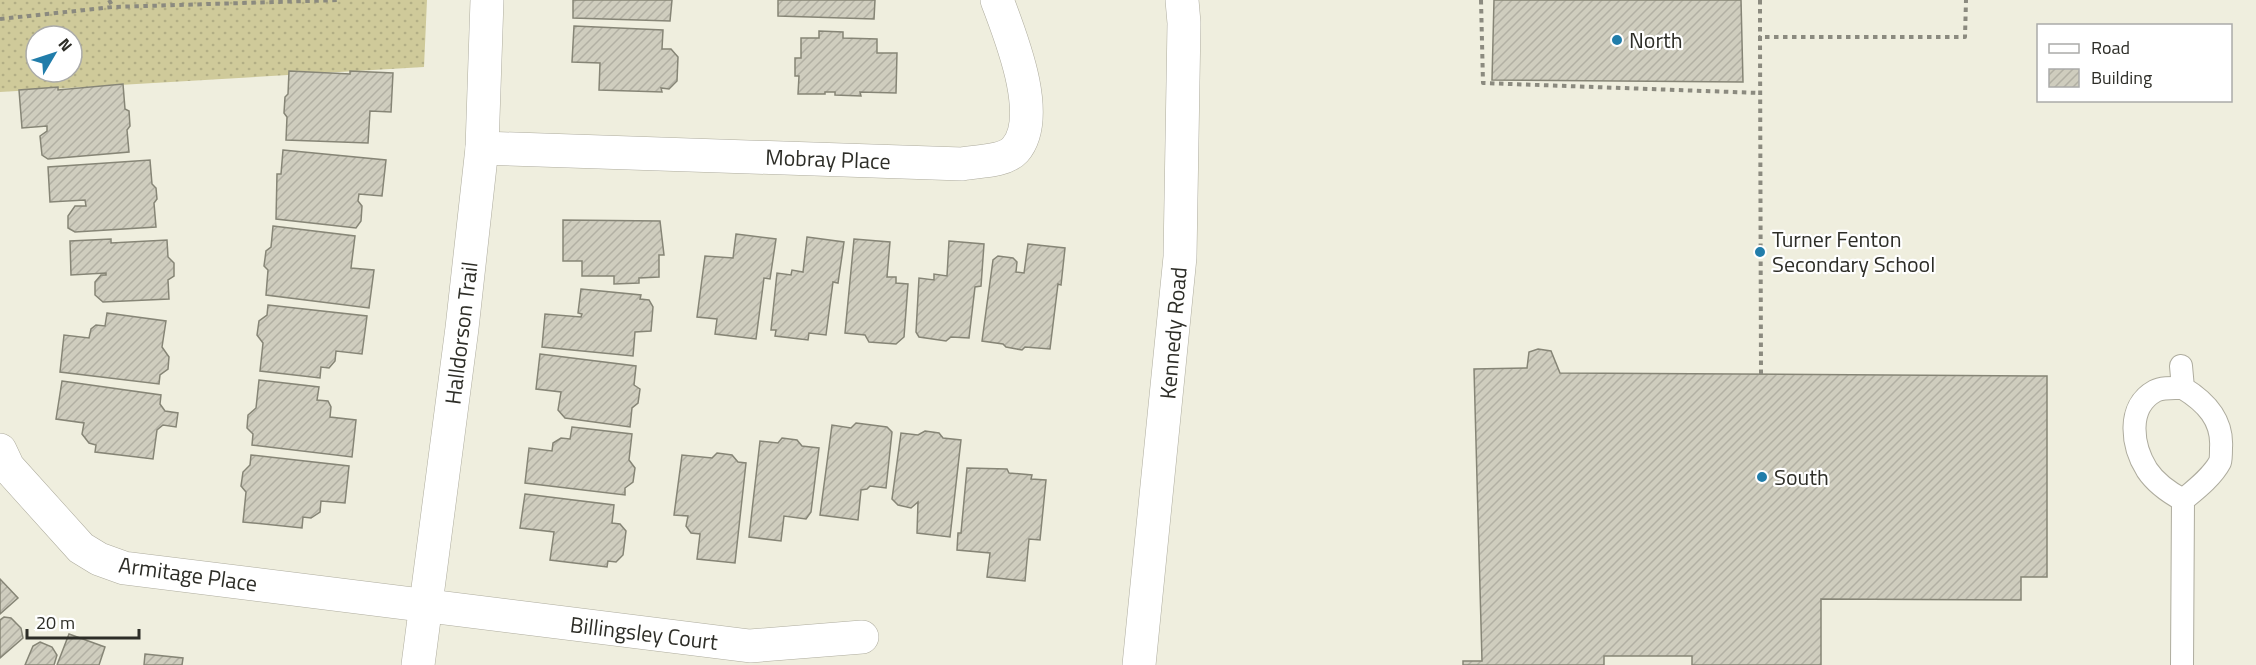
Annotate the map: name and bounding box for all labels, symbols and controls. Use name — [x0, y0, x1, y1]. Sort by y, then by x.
place label: North — [1629, 23, 1683, 57]
north arrow — [24, 24, 84, 84]
legend — [2037, 24, 2232, 102]
text: N — [53, 33, 78, 56]
marker: North — [1610, 33, 1624, 47]
text: Road — [2091, 34, 2130, 61]
text: Building — [2091, 64, 2152, 91]
street label: Mobray Place — [765, 140, 891, 178]
place label: Turner Fenton Secondary School — [1772, 222, 1935, 281]
marker: Turner Fenton Secondary School — [1753, 245, 1767, 259]
street label: Halldorson Trail — [435, 260, 487, 406]
street label: Kennedy Road — [1150, 265, 1196, 401]
place label: South — [1774, 460, 1829, 494]
marker: South — [1755, 470, 1769, 484]
street label: Armitage Place — [116, 547, 260, 601]
scale bar — [27, 602, 140, 640]
street label: Billingsley Court — [568, 607, 720, 659]
text: 20 m — [36, 609, 75, 636]

